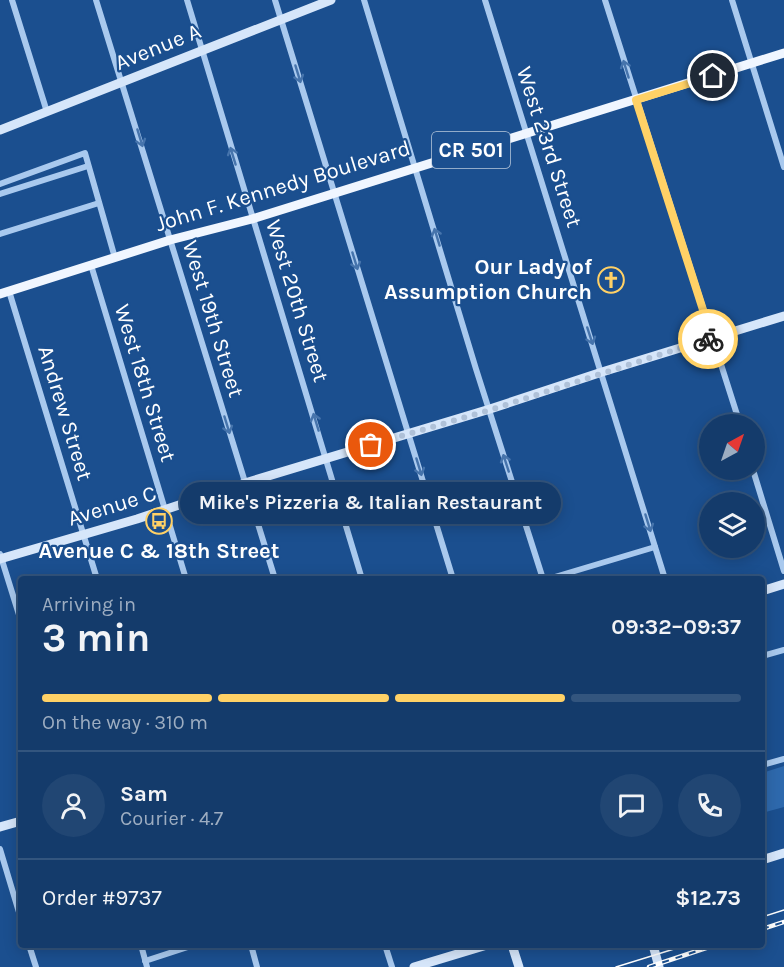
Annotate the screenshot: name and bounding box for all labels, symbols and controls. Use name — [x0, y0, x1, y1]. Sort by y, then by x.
street label: Avenue A — [111, 18, 205, 76]
pin — [687, 50, 738, 101]
icon: home — [696, 59, 729, 92]
one-way arrow — [620, 60, 631, 79]
street label: West 23rd Street — [511, 63, 587, 231]
one-way arrow — [293, 64, 304, 83]
one-way arrow — [135, 128, 146, 147]
road number: CR 501 — [432, 132, 510, 168]
street label: John F. Kennedy Boulevard — [152, 135, 414, 237]
one-way arrow — [227, 147, 238, 166]
street label: West 20th Street — [260, 217, 334, 385]
one-way arrow — [431, 228, 442, 247]
street label: West 19th Street — [177, 237, 249, 401]
one-way arrow — [350, 251, 361, 270]
place label: Our Lady of Assumption Church — [384, 254, 593, 305]
church icon: Our Lady of Assumption Church — [596, 265, 626, 295]
street label: West 18th Street — [109, 301, 181, 465]
courier — [678, 309, 738, 369]
icon: bike — [692, 323, 725, 356]
one-way arrow — [586, 326, 597, 345]
street label: Andrew Street — [32, 342, 98, 484]
one-way arrow — [310, 413, 321, 432]
north arrow — [699, 414, 765, 480]
map controls — [699, 414, 765, 558]
one-way arrow — [223, 415, 234, 434]
pin — [345, 419, 396, 470]
icon: bag — [354, 428, 387, 461]
one-way arrow — [500, 454, 511, 473]
one-way arrow — [414, 457, 425, 476]
street label: Avenue C — [65, 480, 159, 532]
callout: Mike's Pizzeria & Italian Restaurant — [180, 481, 562, 523]
text: Mike's Pizzeria & Italian Restaurant — [199, 491, 542, 514]
button: layers — [699, 492, 765, 558]
bus stop icon: Avenue C & 18th Street — [144, 506, 174, 536]
one-way arrow — [643, 513, 654, 532]
place label: Avenue C & 18th Street — [39, 538, 280, 564]
text: Arriving in — [42, 593, 136, 616]
text: 09:32–09:37 — [611, 614, 741, 640]
text: 3 min — [42, 615, 150, 661]
text: On the way · 310 m — [42, 711, 208, 734]
button: person — [42, 774, 105, 837]
button: chat — [600, 774, 663, 837]
button: phone — [678, 774, 741, 837]
text: Sam — [120, 781, 168, 807]
text: Courier · 4.7 — [120, 807, 223, 830]
text: Order #9737 — [42, 885, 162, 911]
text: $12.73 — [675, 885, 741, 911]

